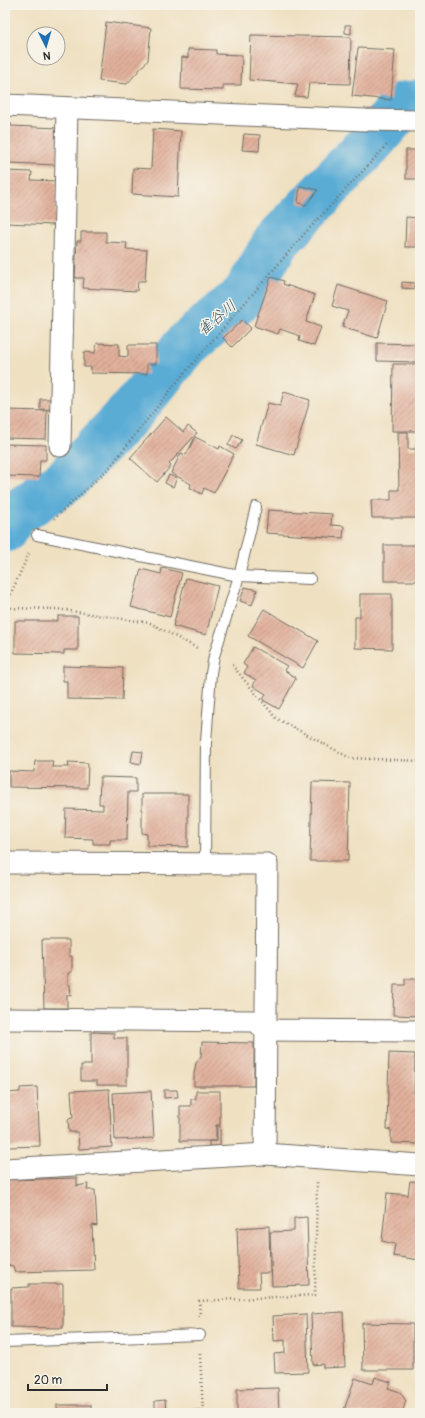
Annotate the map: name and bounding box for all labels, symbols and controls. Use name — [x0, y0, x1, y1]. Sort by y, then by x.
north arrow — [26, 26, 66, 66]
text: N — [42, 49, 51, 62]
water label: 雀谷川 — [194, 296, 240, 340]
scale bar — [28, 1366, 107, 1392]
text: 20 m — [34, 1373, 63, 1388]

